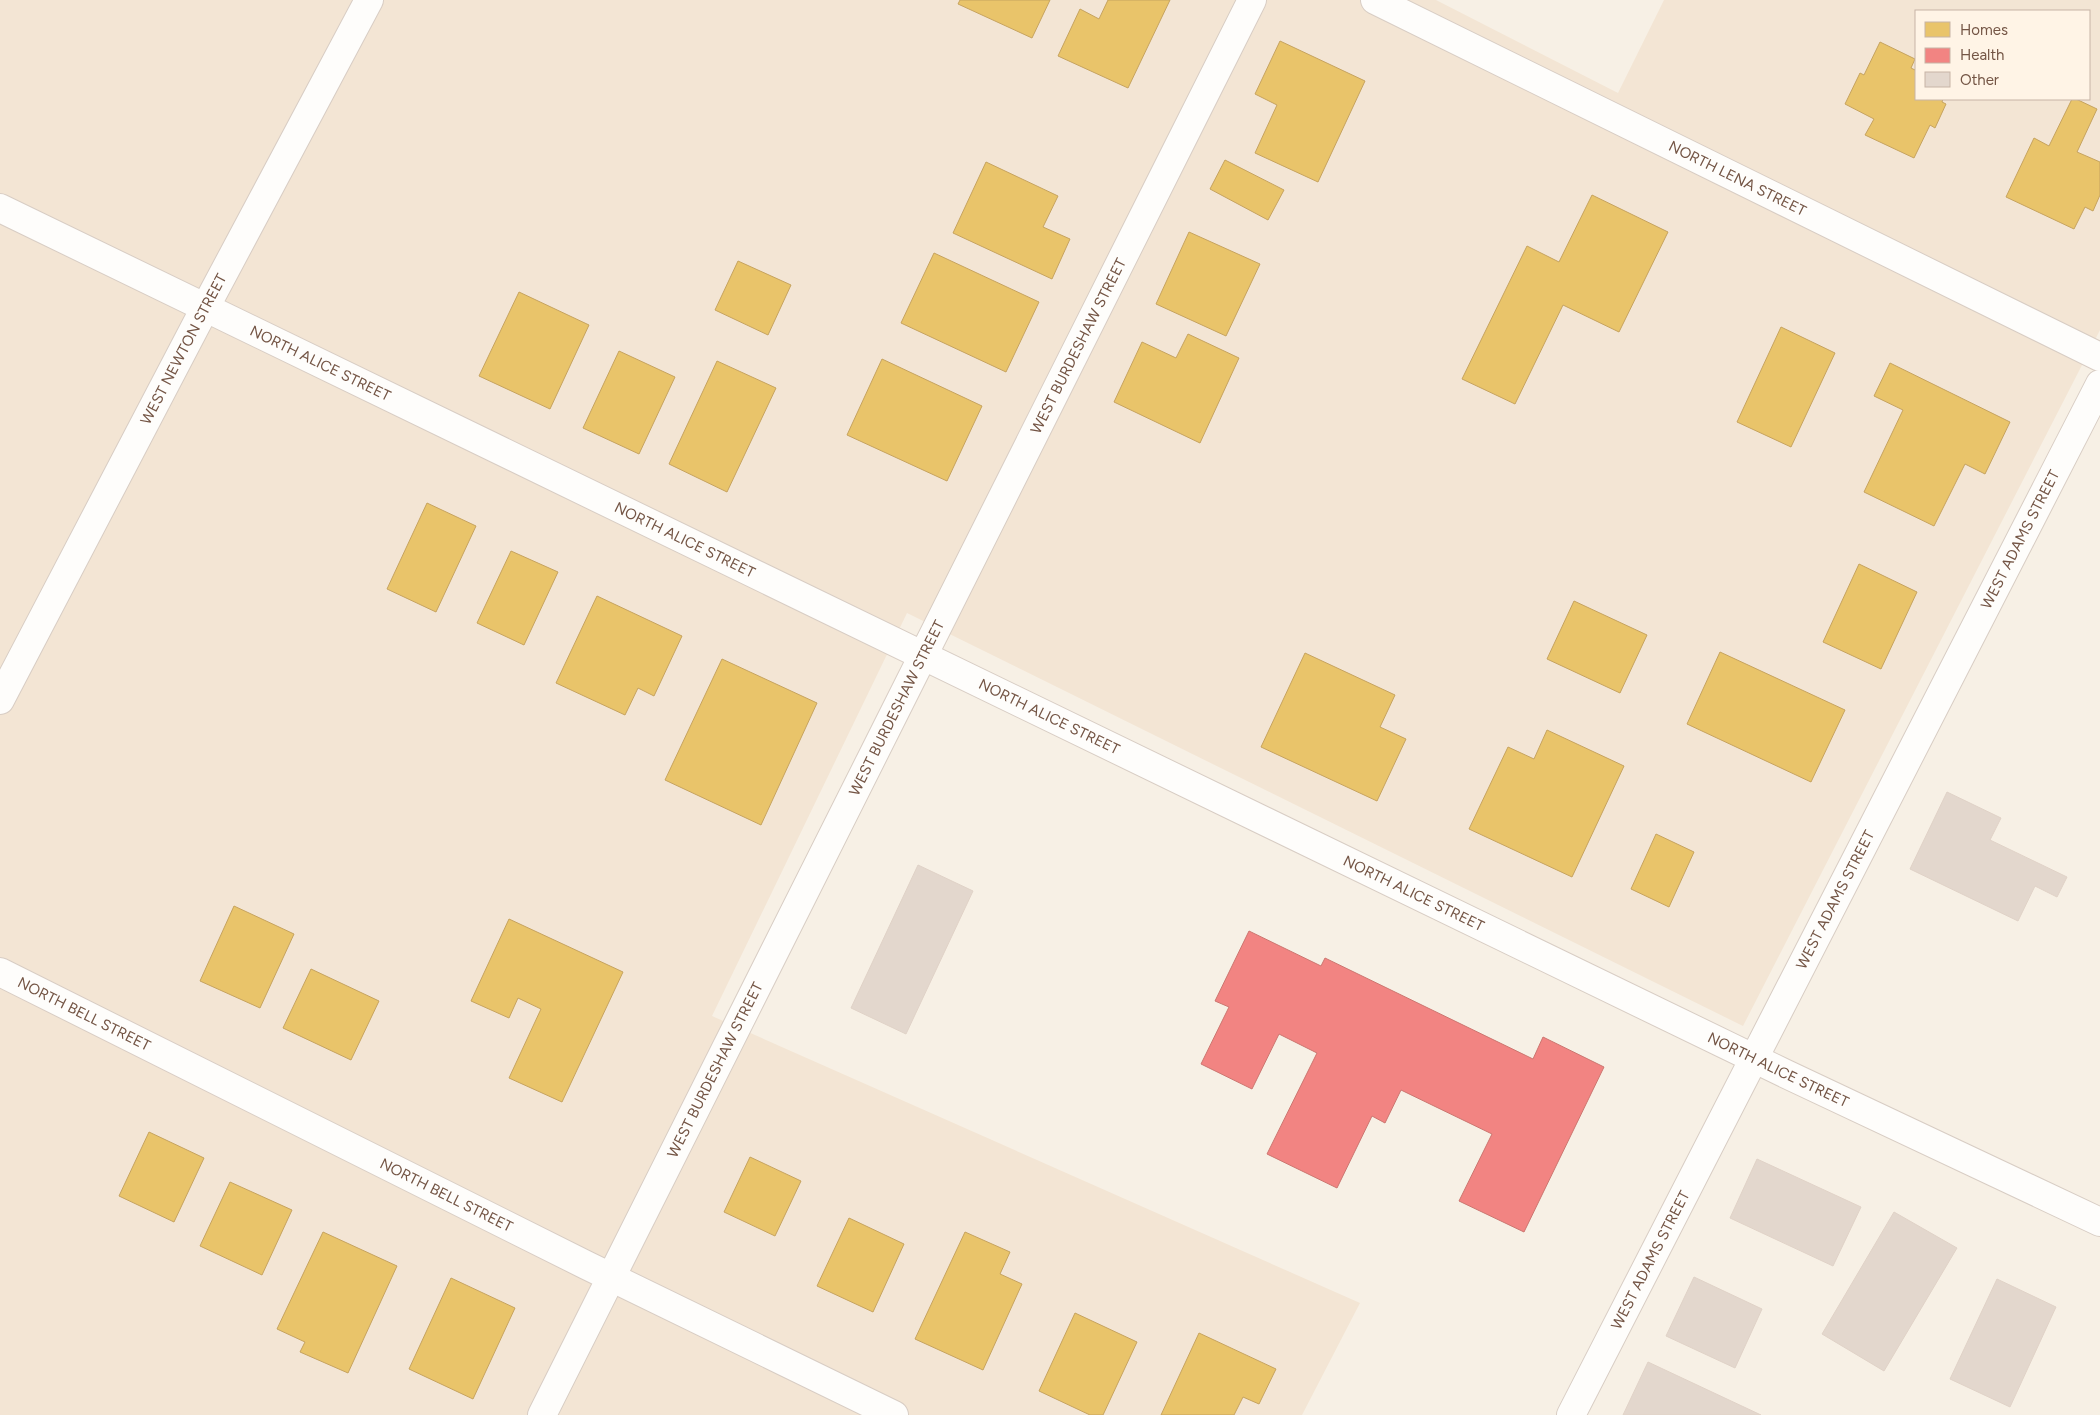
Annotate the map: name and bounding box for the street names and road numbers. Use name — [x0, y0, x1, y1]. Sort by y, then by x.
street label: NORTH LENA STREET — [1666, 137, 1810, 220]
street label: WEST BURDESHAW STREET — [1027, 255, 1130, 437]
street label: WEST NEWTON STREET — [137, 270, 231, 428]
street label: NORTH ALICE STREET — [247, 322, 394, 405]
street label: WEST ADAMS STREET — [1977, 466, 2064, 612]
street label: NORTH ALICE STREET — [611, 498, 759, 582]
street label: WEST BURDESHAW STREET — [845, 617, 949, 799]
street label: NORTH ALICE STREET — [976, 675, 1123, 759]
street label: WEST ADAMS STREET — [1792, 827, 1879, 972]
street label: NORTH ALICE STREET — [1340, 852, 1488, 935]
street label: NORTH BELL STREET — [15, 973, 154, 1055]
street label: WEST BURDESHAW STREET — [664, 979, 767, 1161]
street label: NORTH ALICE STREET — [1705, 1028, 1852, 1112]
street label: NORTH BELL STREET — [377, 1154, 516, 1236]
street label: WEST ADAMS STREET — [1607, 1187, 1694, 1333]

